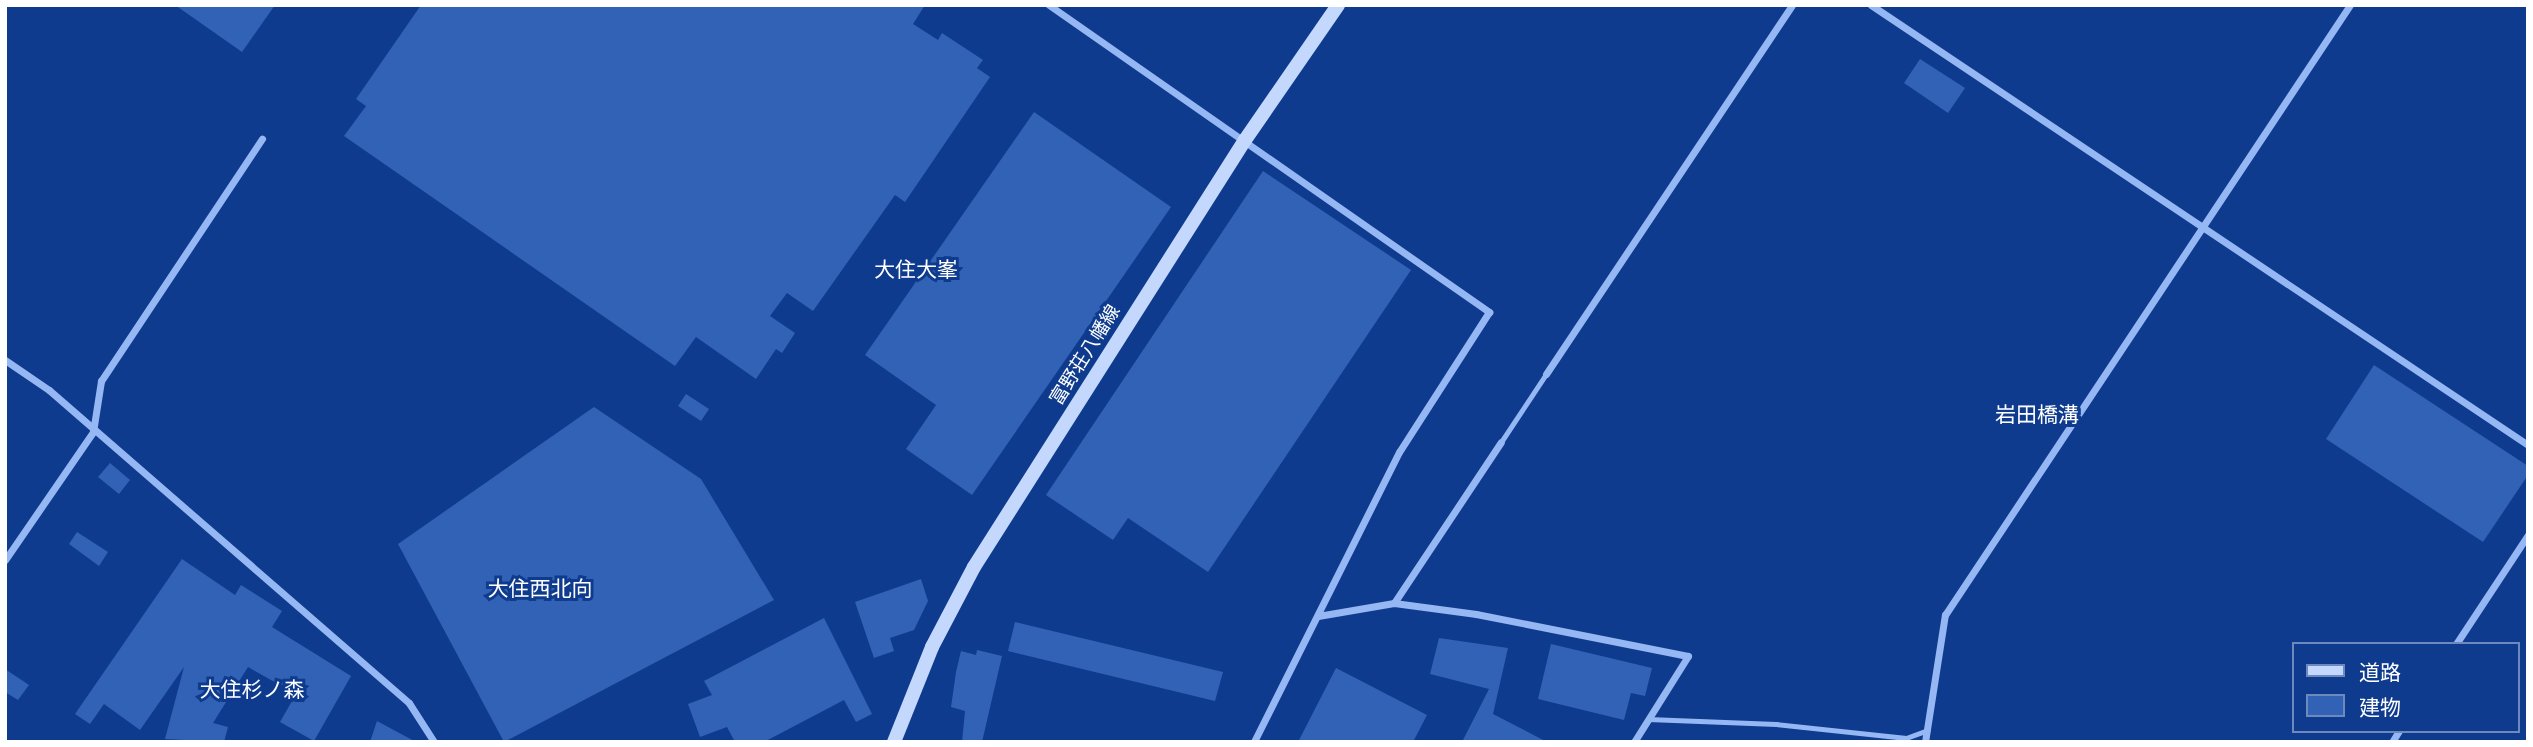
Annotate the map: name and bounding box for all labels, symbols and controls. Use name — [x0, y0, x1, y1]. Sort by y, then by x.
district label: 大住大峯 — [874, 257, 958, 283]
street label: 富野荘八幡線 — [1045, 301, 1125, 409]
district label: 岩田橋溝 — [1995, 402, 2079, 428]
district label: 大住西北向 — [488, 576, 592, 602]
legend — [2292, 642, 2519, 733]
text: 道路 — [2359, 660, 2401, 685]
district label: 大住杉ノ森 — [200, 677, 304, 703]
text: 建物 — [2359, 695, 2401, 720]

